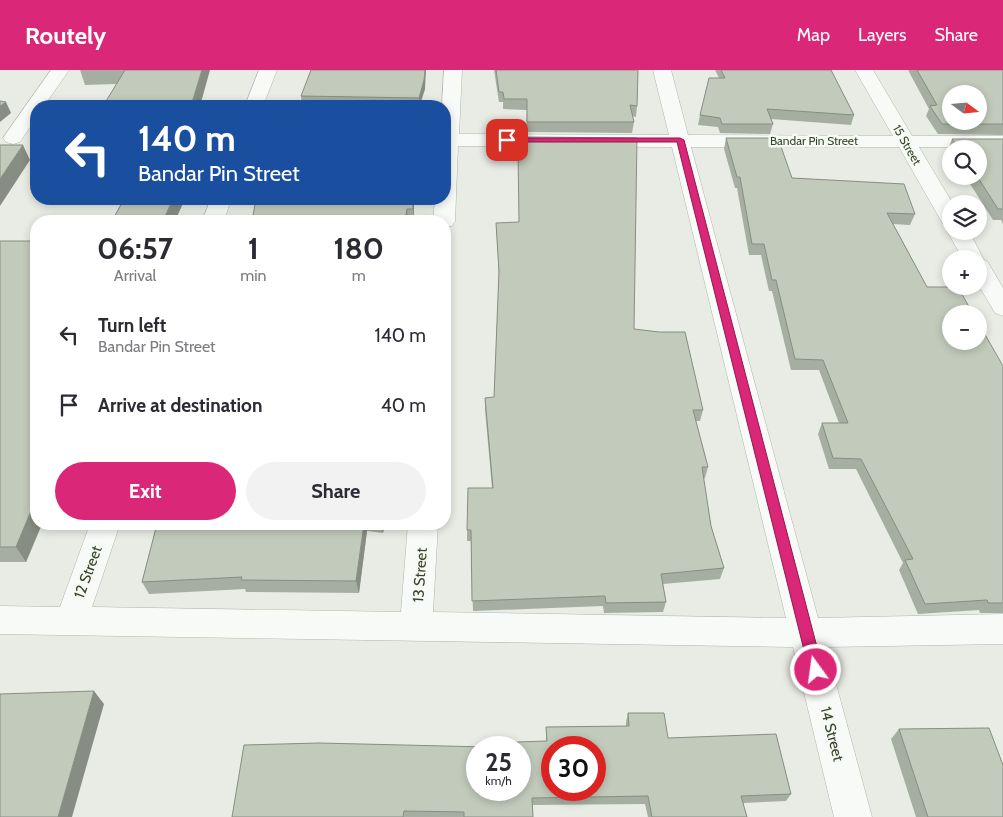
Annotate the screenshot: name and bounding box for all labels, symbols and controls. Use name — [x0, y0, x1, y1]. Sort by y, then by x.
text: Routely — [25, 21, 106, 50]
text: Map — [797, 24, 830, 46]
text: Layers — [858, 24, 907, 46]
text: Share — [935, 24, 978, 46]
north arrow — [942, 85, 988, 130]
map controls — [942, 85, 987, 350]
text: 140 m — [138, 117, 236, 160]
pin — [486, 119, 528, 161]
icon: left — [55, 120, 120, 185]
street label: 15 Street — [890, 122, 925, 168]
icon: arrive — [493, 126, 521, 154]
street label: Bandar Pin Street — [770, 133, 858, 148]
button: search — [942, 140, 987, 185]
text: Bandar Pin Street — [138, 160, 300, 187]
button: layers — [942, 195, 987, 240]
text: 06:57 — [97, 230, 173, 267]
text: 1 — [248, 230, 259, 267]
text: 180 — [334, 230, 384, 267]
button: + — [942, 250, 987, 295]
text: Arrival — [114, 266, 156, 285]
text: min — [240, 266, 267, 285]
text: m — [352, 266, 366, 285]
button: − — [942, 305, 987, 350]
text: Turn left — [98, 314, 166, 337]
icon: left — [55, 321, 83, 349]
text: 140 m — [375, 324, 426, 347]
text: Bandar Pin Street — [98, 337, 216, 356]
icon: arrive — [55, 391, 83, 419]
text: Arrive at destination — [98, 394, 262, 417]
text: 40 m — [381, 394, 426, 417]
button: Exit — [55, 462, 236, 520]
button: Share — [246, 462, 426, 520]
street label: 12 Street — [70, 543, 106, 601]
street label: 13 Street — [409, 547, 431, 603]
position arrow — [789, 643, 841, 695]
street label: 14 Street — [817, 705, 847, 763]
speed limit sign: 30 — [541, 736, 606, 801]
text: 25 — [485, 747, 512, 777]
text: km/h — [485, 773, 512, 788]

